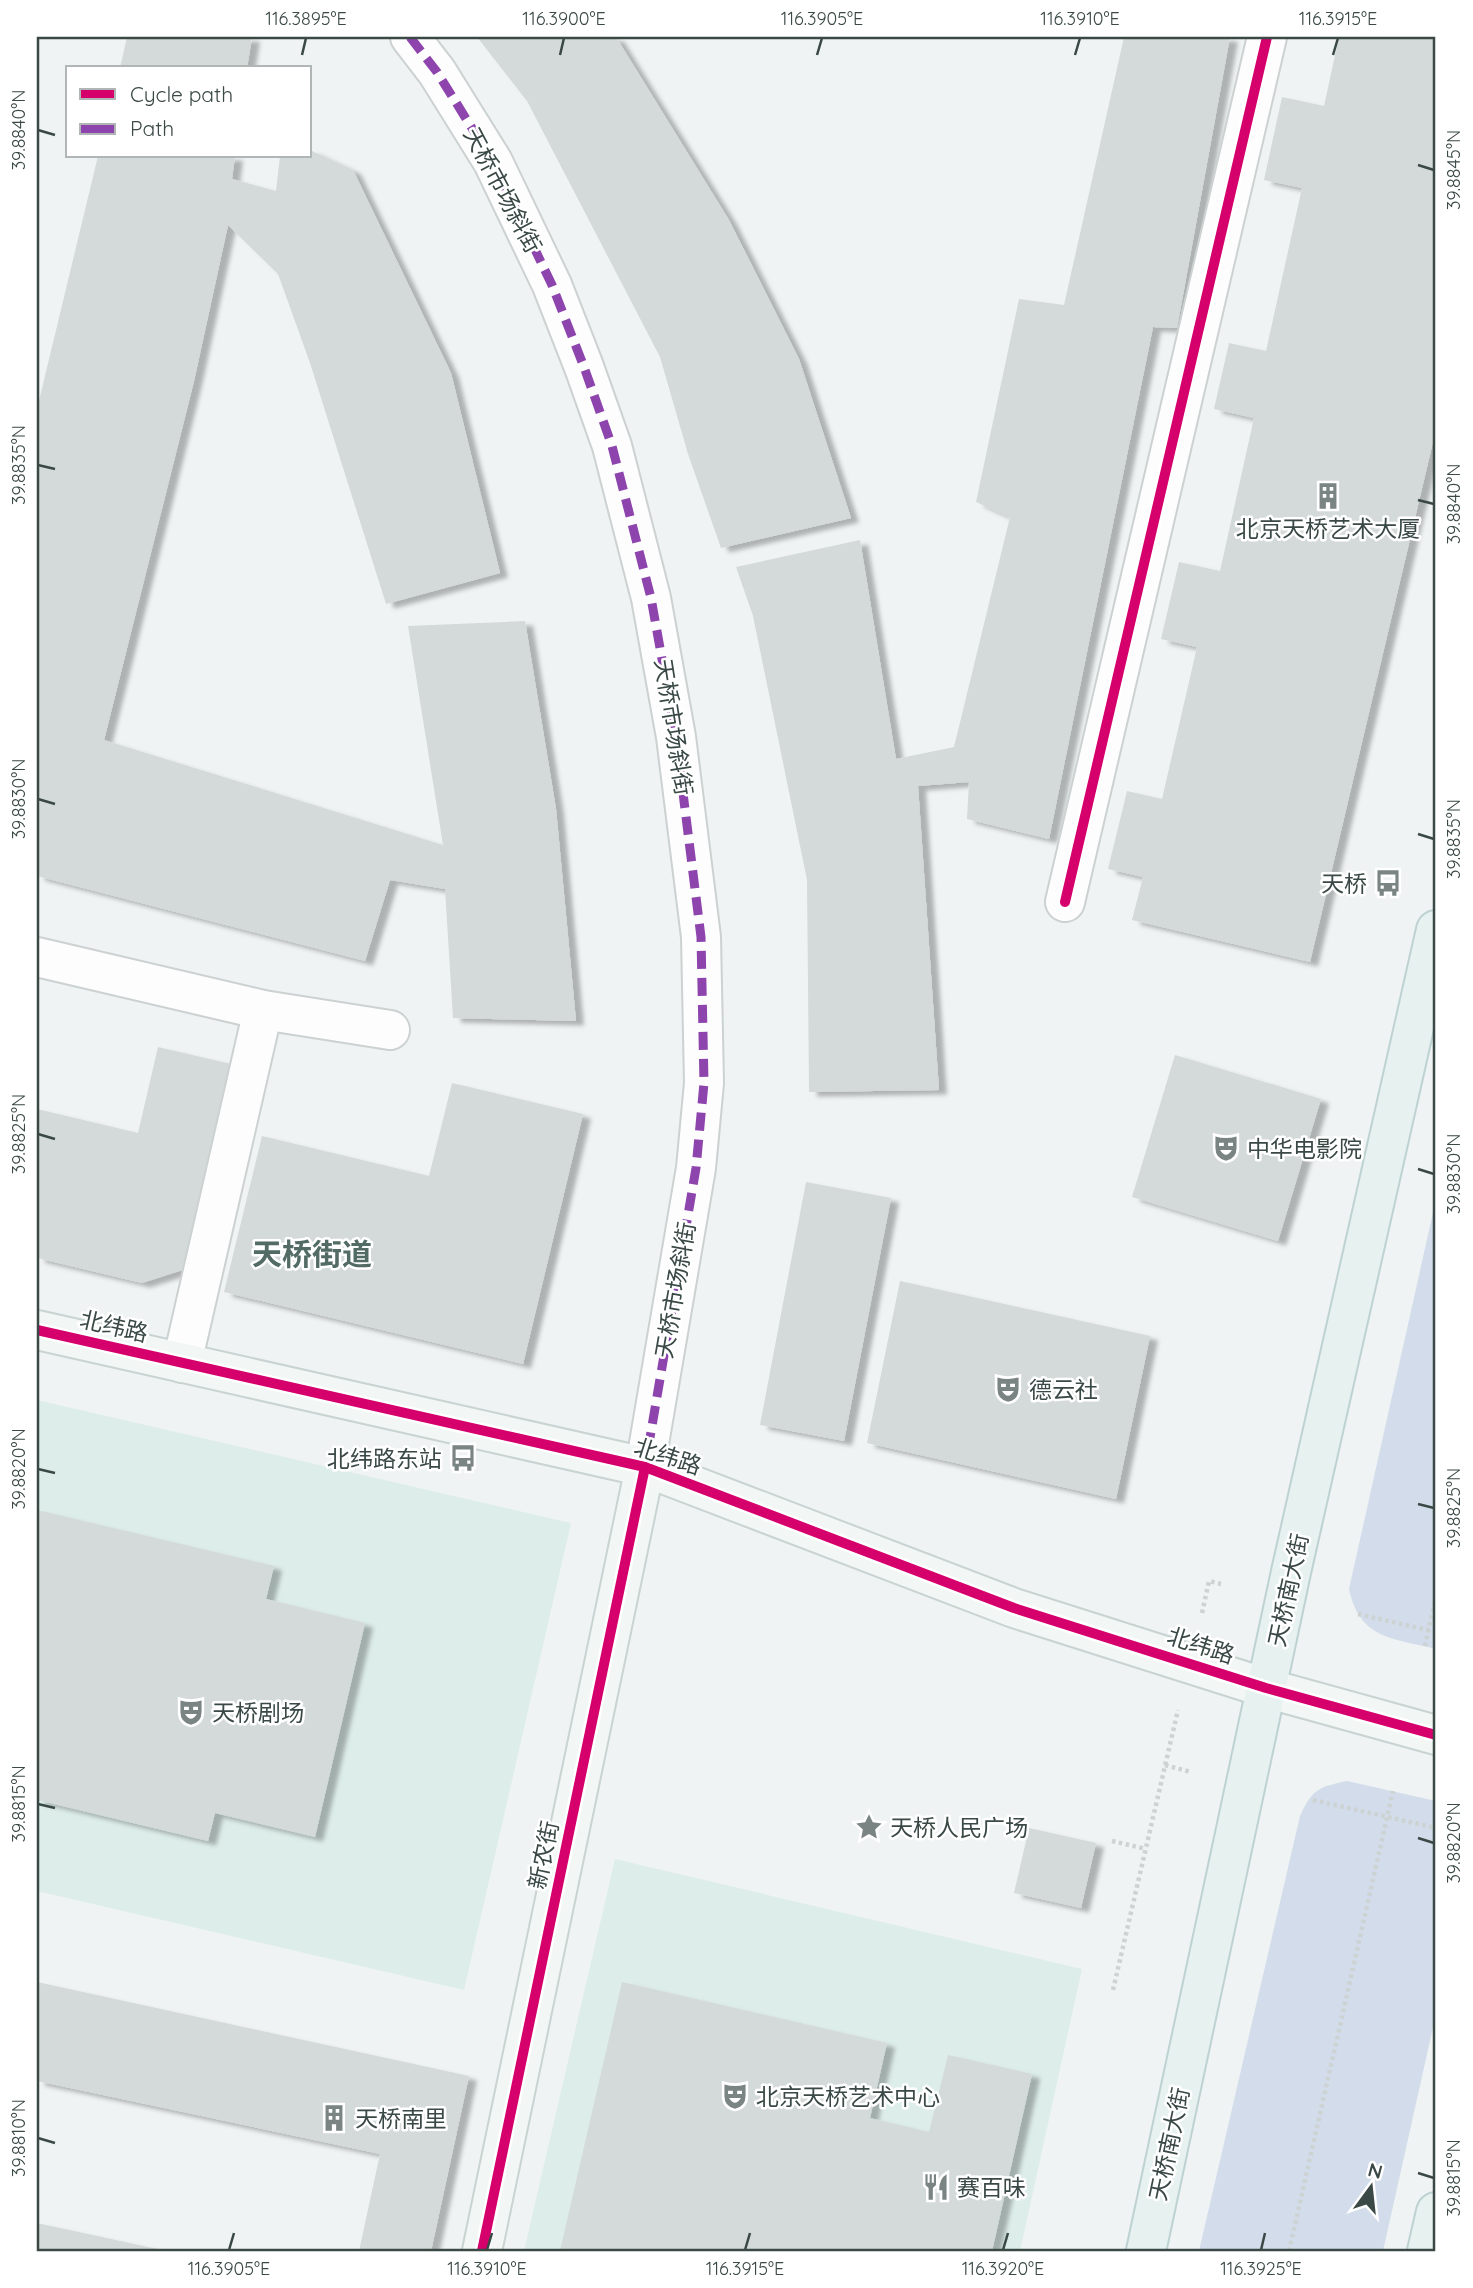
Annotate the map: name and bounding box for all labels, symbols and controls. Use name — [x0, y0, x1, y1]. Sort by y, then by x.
text: 116.3895°E — [265, 7, 347, 30]
text: 116.3900°E — [522, 7, 606, 30]
text: 116.3905°E — [781, 7, 863, 30]
text: 116.3910°E — [1040, 7, 1120, 30]
text: 116.3915°E — [1299, 7, 1377, 30]
legend — [66, 66, 312, 158]
text: Cycle path — [130, 81, 233, 107]
text: 39.8840°N — [7, 90, 30, 170]
text: Path — [130, 115, 174, 141]
street label: 天桥市场斜街 — [458, 122, 548, 258]
text: 39.8845°N — [1442, 130, 1465, 210]
text: 39.8835°N — [7, 425, 30, 505]
text: 39.8840°N — [1442, 464, 1465, 544]
building icon: 北京天桥艺术大厦 — [1313, 481, 1343, 511]
place label: 北京天桥艺术大厦 — [1236, 514, 1420, 543]
street label: 天桥市场斜街 — [649, 657, 699, 797]
text: 39.8830°N — [7, 759, 30, 839]
text: 39.8835°N — [1442, 799, 1465, 879]
bus stop icon: 天桥 — [1373, 868, 1403, 898]
place label: 天桥 — [1321, 869, 1367, 898]
text: 39.8825°N — [7, 1094, 30, 1174]
theatre icon: 中华电影院 — [1211, 1133, 1241, 1163]
place label: 中华电影院 — [1247, 1134, 1362, 1163]
text: 39.8830°N — [1442, 1134, 1465, 1214]
street label: 天桥市场斜街 — [649, 1220, 701, 1360]
district label: 天桥街道 — [252, 1235, 372, 1273]
street label: 北纬路 — [77, 1304, 151, 1348]
theatre icon: 德云社 — [993, 1374, 1023, 1404]
place label: 德云社 — [1029, 1375, 1098, 1404]
text: 39.8820°N — [7, 1428, 30, 1510]
street label: 北纬路 — [631, 1432, 705, 1480]
bus stop icon: 北纬路东站 — [448, 1443, 478, 1473]
place label: 北纬路东站 — [327, 1444, 442, 1473]
text: 39.8825°N — [1442, 1468, 1465, 1548]
street label: 天桥南大街 — [1262, 1531, 1314, 1649]
street label: 北纬路 — [1164, 1621, 1238, 1669]
theatre icon: 天桥剧场 — [176, 1697, 206, 1727]
place label: 天桥剧场 — [212, 1698, 304, 1727]
text: 39.8815°N — [7, 1765, 30, 1843]
text: 39.8820°N — [1442, 1802, 1465, 1884]
place icon: 天桥人民广场 — [854, 1812, 884, 1842]
place label: 天桥人民广场 — [890, 1813, 1028, 1842]
street label: 新农街 — [522, 1818, 564, 1892]
theatre icon: 北京天桥艺术中心 — [720, 2081, 750, 2111]
place label: 北京天桥艺术中心 — [756, 2082, 940, 2111]
street label: 天桥南大街 — [1143, 2085, 1195, 2203]
text: 39.8810°N — [7, 2099, 30, 2177]
building icon: 天桥南里 — [319, 2103, 349, 2133]
place label: 天桥南里 — [355, 2104, 447, 2133]
text: 39.8815°N — [1442, 2139, 1465, 2217]
north arrow — [1336, 2152, 1406, 2222]
text: N — [1366, 2157, 1385, 2184]
restaurant icon: 赛百味 — [921, 2172, 951, 2202]
place label: 赛百味 — [957, 2173, 1026, 2202]
text: 116.3905°E — [188, 2257, 270, 2280]
text: 116.3910°E — [447, 2257, 527, 2280]
text: 116.3915°E — [706, 2257, 784, 2280]
text: 116.3920°E — [962, 2257, 1044, 2280]
text: 116.3925°E — [1220, 2257, 1302, 2280]

